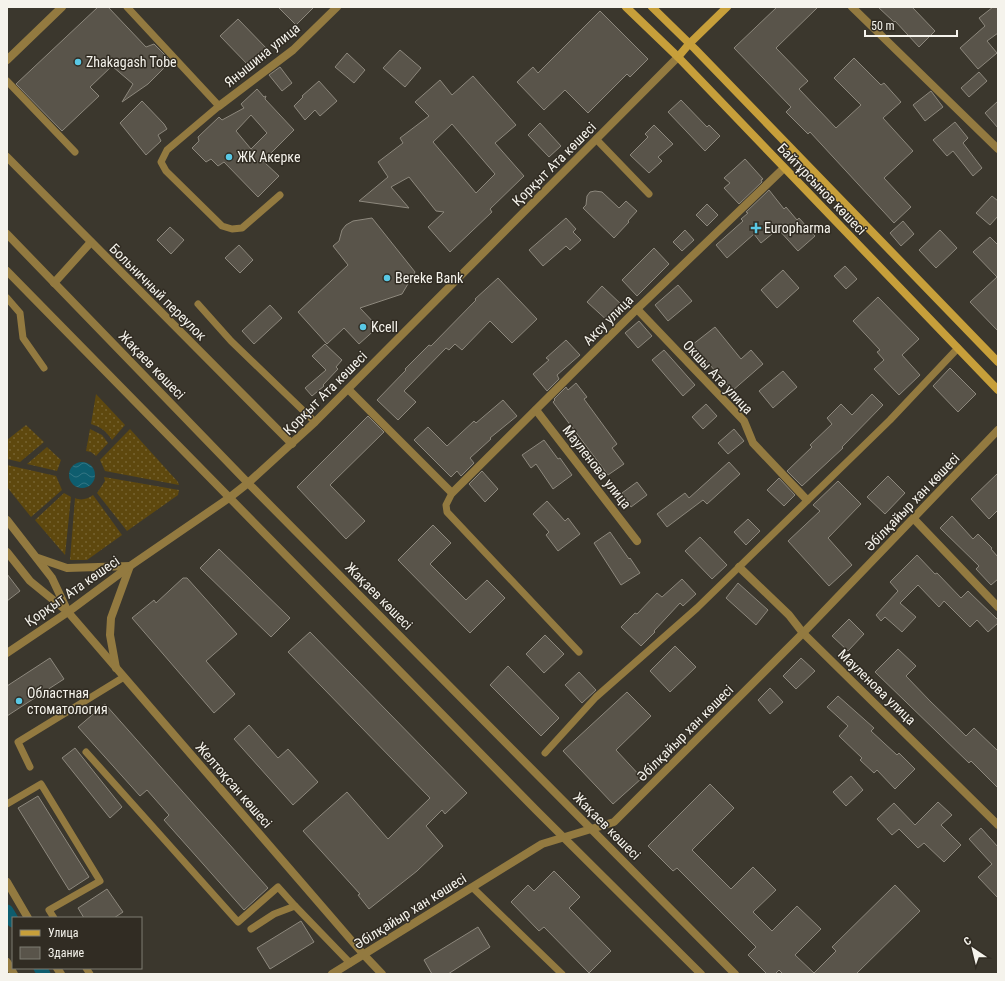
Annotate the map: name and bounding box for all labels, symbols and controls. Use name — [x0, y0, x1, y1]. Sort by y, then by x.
scale bar — [865, 12, 957, 38]
text: 50 m — [871, 19, 895, 33]
street label: Янышина улица — [221, 20, 303, 90]
place label: Zhakagash Tobe — [86, 54, 177, 70]
marker: Zhakagash Tobe — [73, 57, 83, 67]
street label: Қорқыт Ата көшесі — [509, 119, 599, 209]
street label: Байтұрсынов көшесі — [774, 140, 870, 238]
place label: ЖК Акерке — [237, 149, 301, 165]
marker: ЖК Акерке — [224, 152, 234, 162]
place label: Europharma — [764, 220, 831, 236]
marker: Europharma — [751, 223, 761, 233]
street label: Больничный переулок — [106, 240, 210, 344]
place label: Bereke Bank — [395, 270, 464, 286]
marker: Bereke Bank — [382, 273, 392, 283]
street label: Аксу улица — [580, 292, 636, 348]
place label: Kcell — [371, 319, 398, 335]
marker: Kcell — [358, 322, 368, 332]
street label: Жақаев көшесі — [116, 328, 188, 402]
street label: Окшы Ата улица — [680, 337, 756, 417]
street label: Қорқыт Ата көшесі — [280, 348, 370, 438]
street label: Мауленова улица — [559, 422, 635, 512]
street label: Әбілқайыр хан көшесі — [861, 450, 963, 554]
street label: Қорқыт Ата көшесі — [22, 552, 122, 630]
street label: Жақаев көшесі — [342, 559, 416, 633]
street label: Мауленова улица — [835, 646, 919, 728]
street label: Әбілқайыр хан көшесі — [634, 682, 736, 784]
place label: Областная стоматология — [27, 685, 108, 717]
marker: Областная стоматология — [14, 696, 24, 706]
street label: Желтоқсан көшесі — [193, 739, 275, 831]
street label: Жақаев көшесі — [570, 789, 644, 863]
street label: Әбілқайыр хан көшесі — [351, 870, 469, 952]
legend — [12, 917, 142, 969]
text: Улица — [48, 926, 79, 940]
north arrow — [953, 929, 993, 969]
text: С — [961, 934, 974, 948]
text: Здание — [48, 946, 85, 960]

